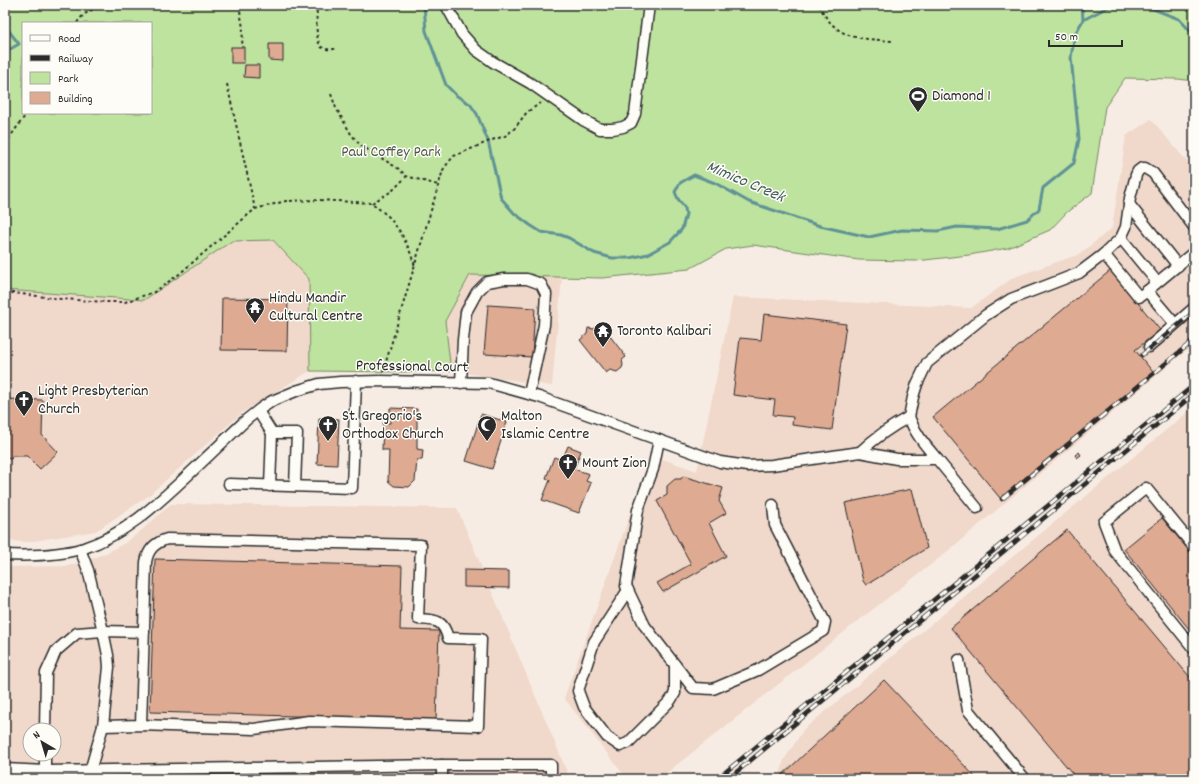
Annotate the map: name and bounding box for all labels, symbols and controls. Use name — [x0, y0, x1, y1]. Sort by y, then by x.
legend — [22, 22, 152, 114]
scale bar — [1049, 22, 1122, 48]
text: 50 m — [1055, 29, 1078, 46]
text: Road — [58, 31, 80, 48]
text: Railway — [58, 51, 94, 68]
text: Park — [58, 71, 79, 88]
sports icon: Diamond 1 — [907, 85, 929, 113]
place label: Diamond 1 — [932, 85, 991, 108]
text: Building — [58, 91, 93, 108]
park label: Paul Coffey Park — [341, 141, 441, 164]
water label: Mimico Creek — [702, 156, 790, 211]
place label: Hindu Mandir Cultural Centre — [269, 287, 363, 328]
temple icon: Hindu Mandir Cultural Centre — [244, 296, 266, 324]
temple icon: Toronto Kalibari — [592, 320, 614, 348]
place label: Toronto Kalibari — [617, 320, 711, 343]
street label: Professional Court — [355, 355, 469, 379]
place label: Light Presbyterian Church — [38, 380, 148, 421]
church icon: Light Presbyterian Church — [13, 389, 35, 417]
place label: St. Gregorio's Orthodox Church — [342, 405, 444, 446]
place label: Malton Islamic Centre — [501, 405, 589, 446]
church icon: St. Gregorio's Orthodox Church — [317, 414, 339, 442]
mosque icon: Malton Islamic Centre — [476, 414, 498, 442]
church icon: Mount Zion — [557, 452, 579, 480]
place label: Mount Zion — [582, 452, 647, 475]
north arrow — [22, 722, 62, 762]
text: N — [30, 727, 45, 744]

